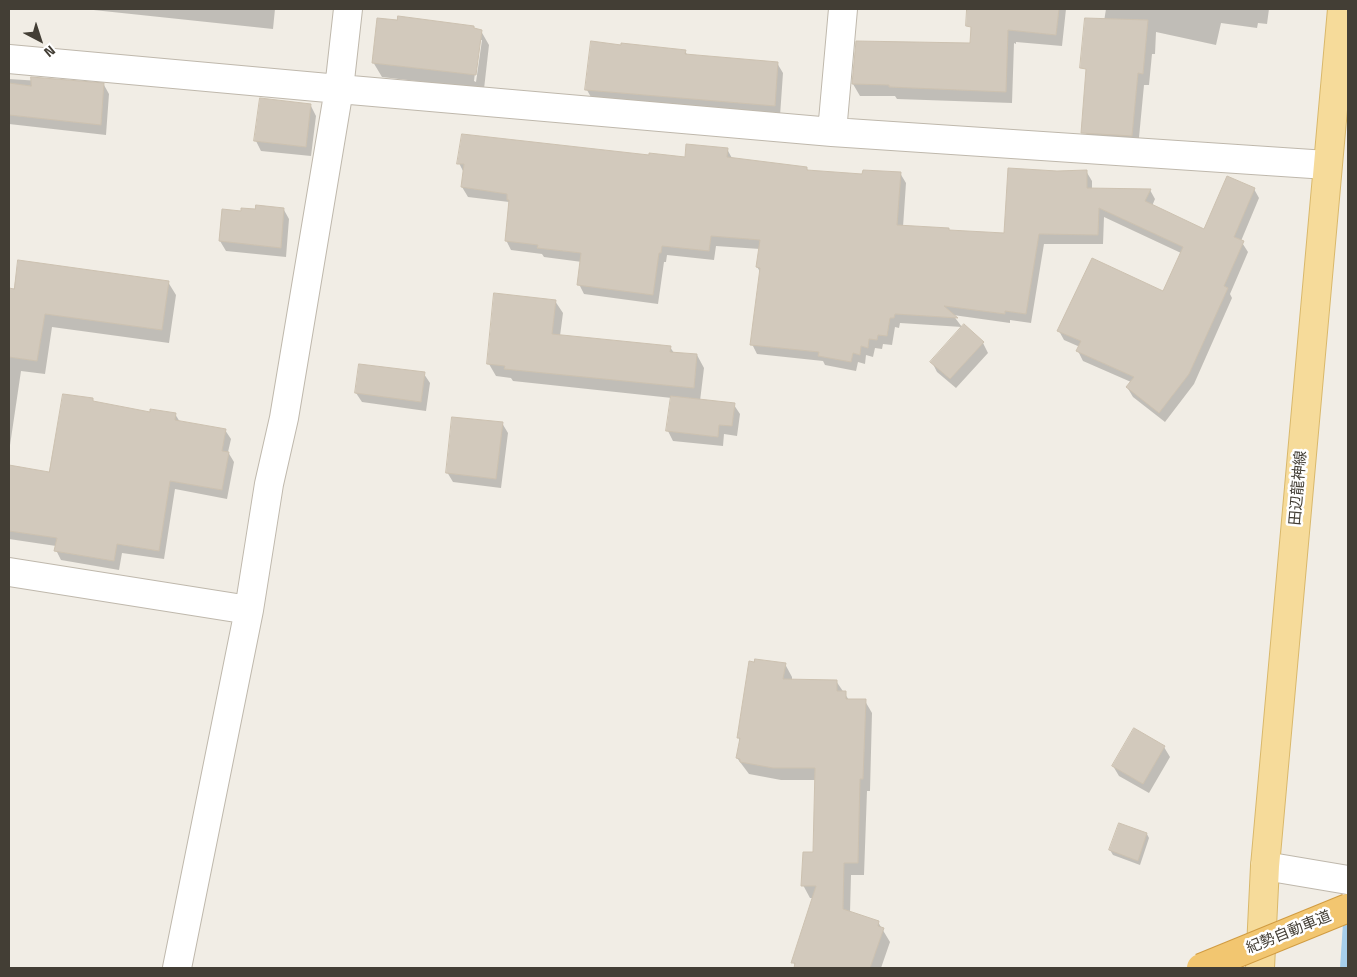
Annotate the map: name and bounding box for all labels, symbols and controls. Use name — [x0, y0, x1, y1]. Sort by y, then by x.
north arrow — [15, 15, 65, 65]
text: N — [40, 41, 60, 63]
street label: 田辺龍神線 — [1287, 450, 1311, 526]
street label: 紀勢自動車道 — [1244, 908, 1334, 958]

